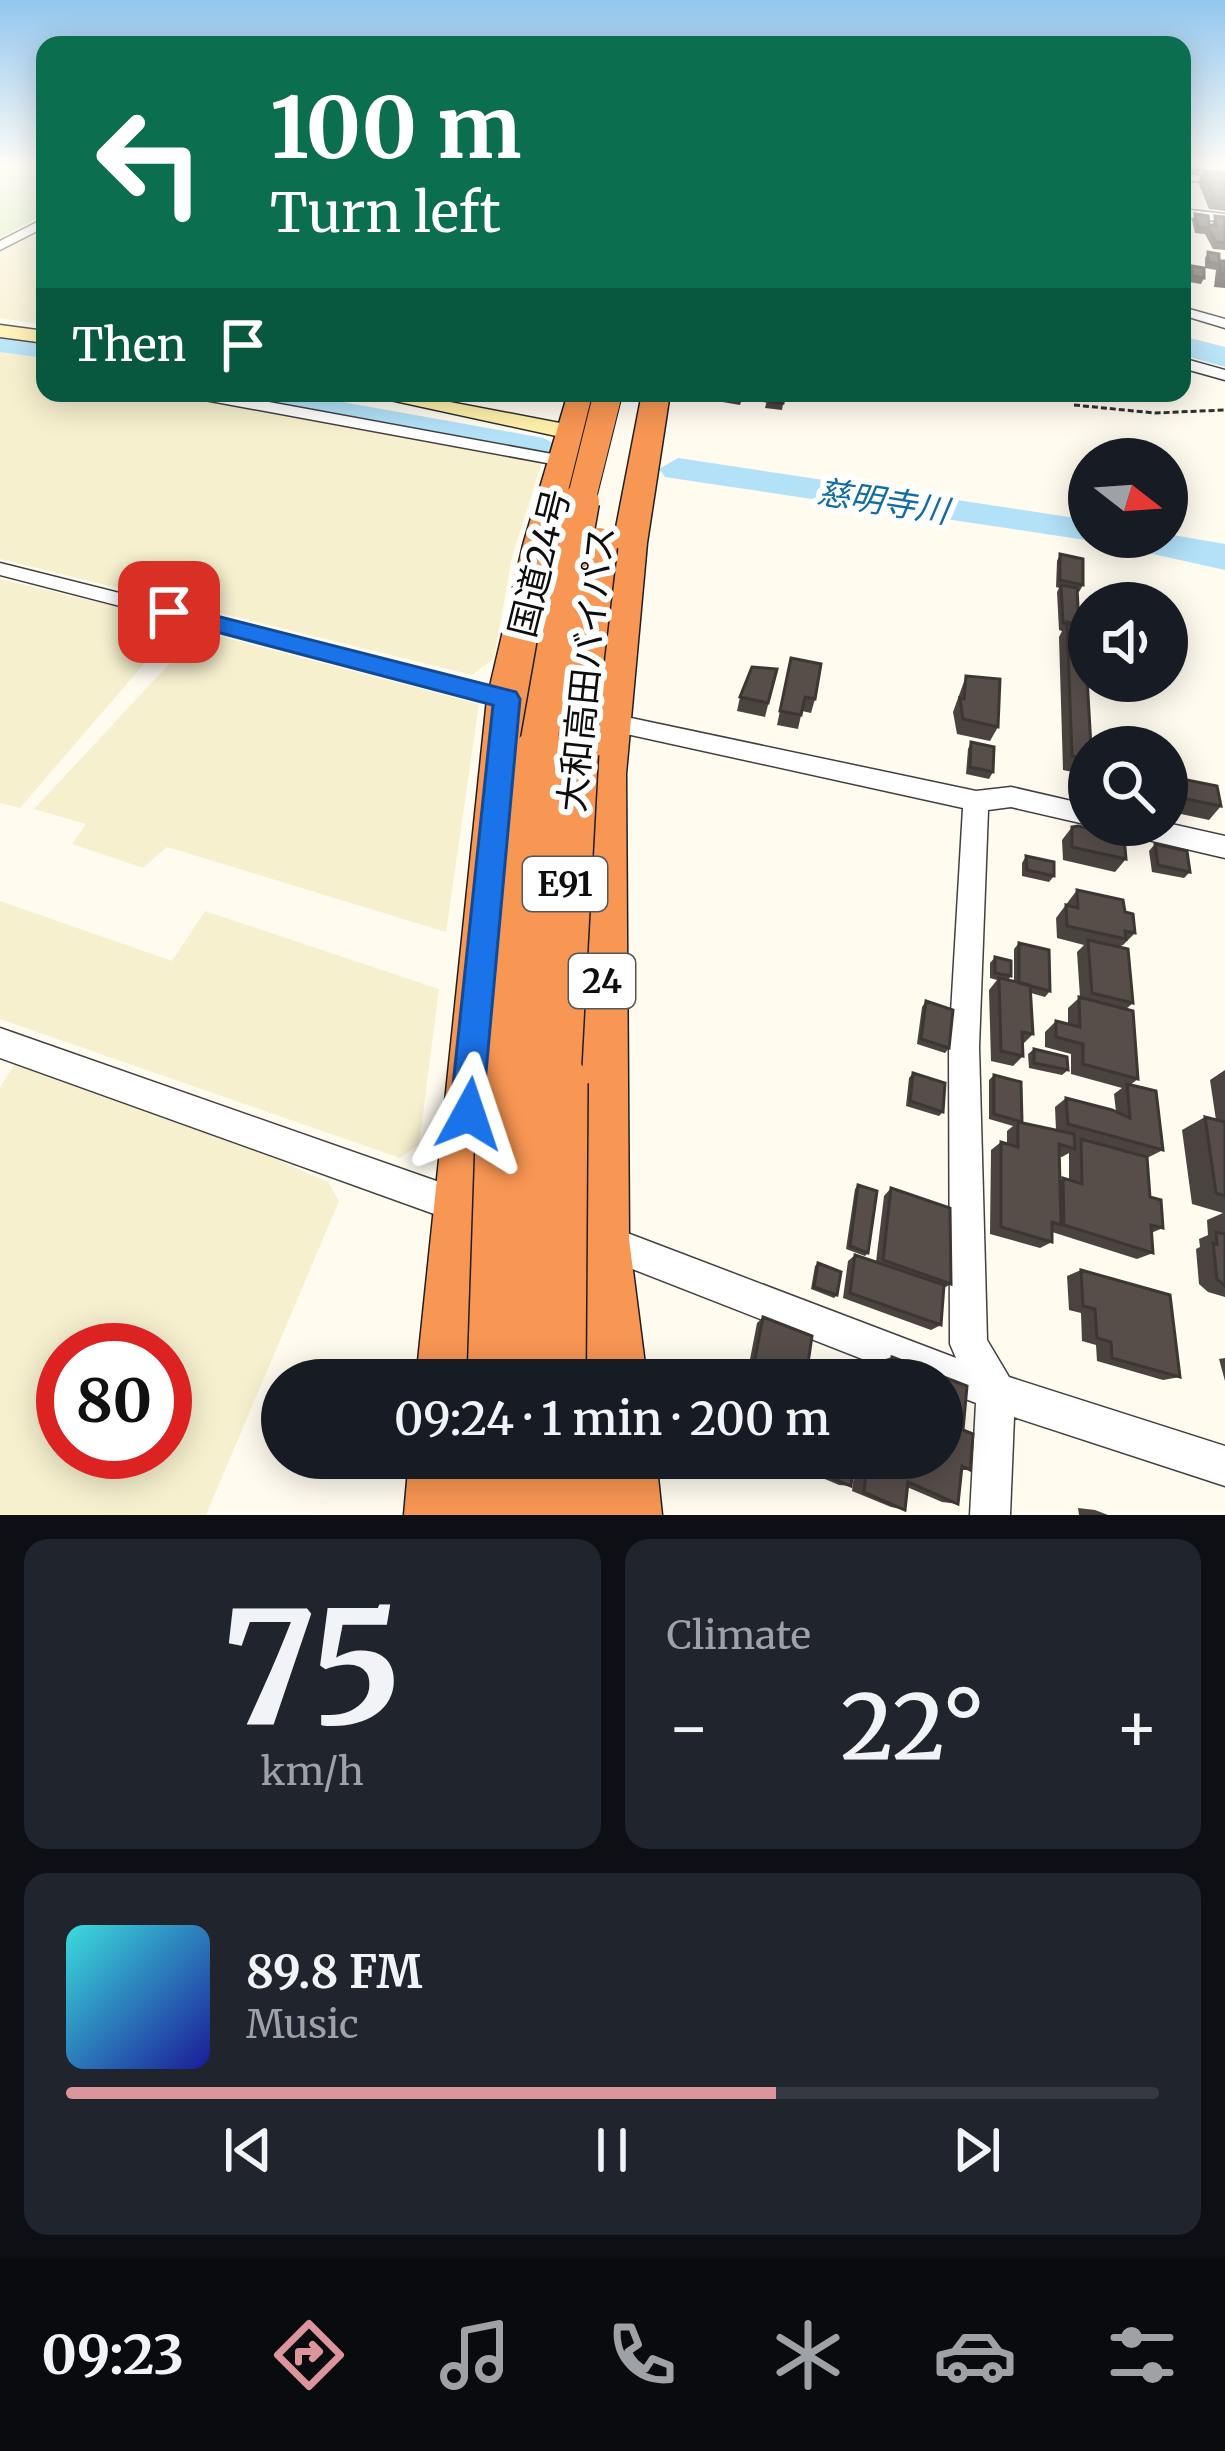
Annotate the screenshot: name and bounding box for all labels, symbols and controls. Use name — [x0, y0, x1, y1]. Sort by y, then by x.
text: 100 m — [270, 75, 522, 181]
icon: left — [72, 84, 228, 240]
text: Turn left — [270, 179, 501, 247]
icon: arrive — [210, 312, 276, 378]
text: Then — [72, 317, 186, 373]
north arrow — [1068, 438, 1188, 558]
map controls — [1068, 438, 1188, 846]
water label: 慈明寺川 — [815, 471, 954, 533]
street label: 国道24号 — [499, 485, 580, 642]
street label: 大和高田バイパス — [549, 524, 624, 814]
pin — [118, 561, 220, 663]
icon: arrive — [136, 579, 202, 645]
button: sound — [1068, 582, 1188, 702]
button: search — [1068, 726, 1188, 846]
road number: E91 — [523, 857, 607, 911]
road number: 24 — [569, 954, 635, 1008]
position arrow — [406, 1051, 532, 1177]
speed limit sign: 80 — [36, 1323, 192, 1479]
text: 09:24 · 1 min · 200 m — [394, 1391, 830, 1447]
text: 75 — [222, 1570, 402, 1767]
text: Climate — [667, 1611, 811, 1660]
text: 22° — [840, 1670, 985, 1784]
text: − — [667, 1686, 711, 1769]
text: + — [1115, 1686, 1159, 1769]
text: km/h — [261, 1747, 364, 1796]
text: 89.8 FM — [246, 1944, 422, 2000]
text: Music — [246, 2000, 359, 2049]
icon: previous — [215, 2117, 281, 2183]
icon: pause — [579, 2117, 645, 2183]
icon: next — [944, 2117, 1010, 2183]
icon: directions — [267, 2313, 351, 2397]
icon: music — [433, 2313, 517, 2397]
icon: phone — [600, 2313, 684, 2397]
icon: climate — [766, 2313, 850, 2397]
icon: car — [933, 2313, 1017, 2397]
icon: filters — [1100, 2313, 1184, 2397]
text: 09:23 — [41, 2321, 184, 2389]

